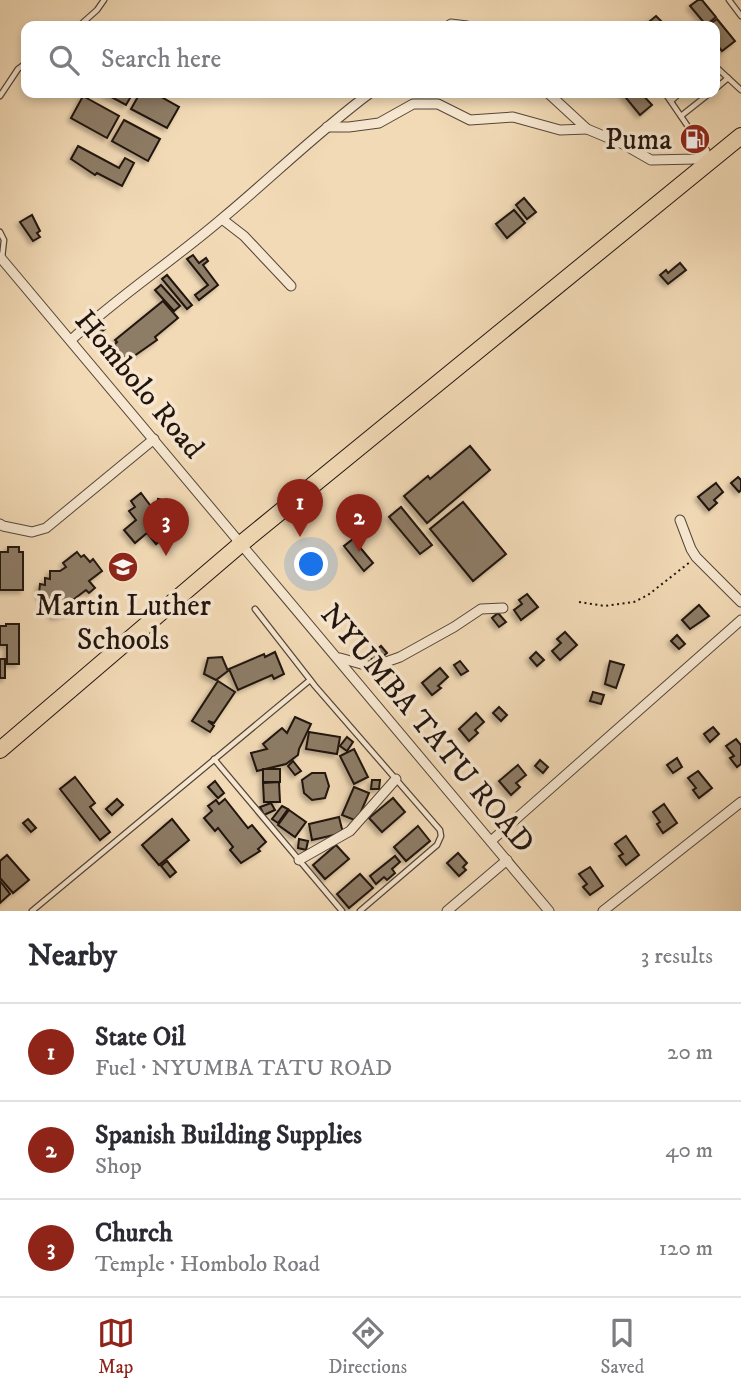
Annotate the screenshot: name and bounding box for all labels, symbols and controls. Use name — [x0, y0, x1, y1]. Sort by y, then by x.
search box — [21, 21, 720, 98]
icon: search — [45, 41, 83, 79]
text: Search here — [101, 43, 221, 76]
place label: Puma — [605, 122, 672, 159]
fuel station icon: Puma — [678, 122, 712, 156]
street label: Hombolo Road — [66, 303, 212, 467]
pin: 1 — [277, 479, 323, 537]
pin: 2 — [336, 494, 382, 552]
pin: 3 — [143, 498, 189, 556]
your location — [294, 547, 328, 581]
school or university icon: Martin Luther Schools — [106, 550, 140, 584]
place label: Martin Luther Schools — [35, 588, 211, 659]
street label: NYUMBA TATU ROAD — [312, 597, 542, 861]
text: Nearby — [28, 938, 117, 975]
text: 3 results — [641, 942, 713, 971]
text: State Oil — [95, 1021, 186, 1054]
text: 1 — [47, 1038, 55, 1067]
text: 20 m — [667, 1038, 713, 1067]
text: Fuel · NYUMBA TATU ROAD — [95, 1054, 392, 1083]
text: Spanish Building Supplies — [95, 1119, 362, 1152]
text: 2 — [45, 1136, 57, 1165]
text: 40 m — [665, 1136, 713, 1165]
text: Shop — [95, 1152, 142, 1181]
text: Church — [95, 1217, 173, 1250]
text: 3 — [47, 1234, 55, 1263]
text: 120 m — [659, 1234, 713, 1263]
text: Temple · Hombolo Road — [95, 1250, 320, 1279]
tab: Map — [97, 1314, 135, 1379]
tab: Directions — [328, 1314, 407, 1379]
tab: Saved — [601, 1314, 644, 1379]

